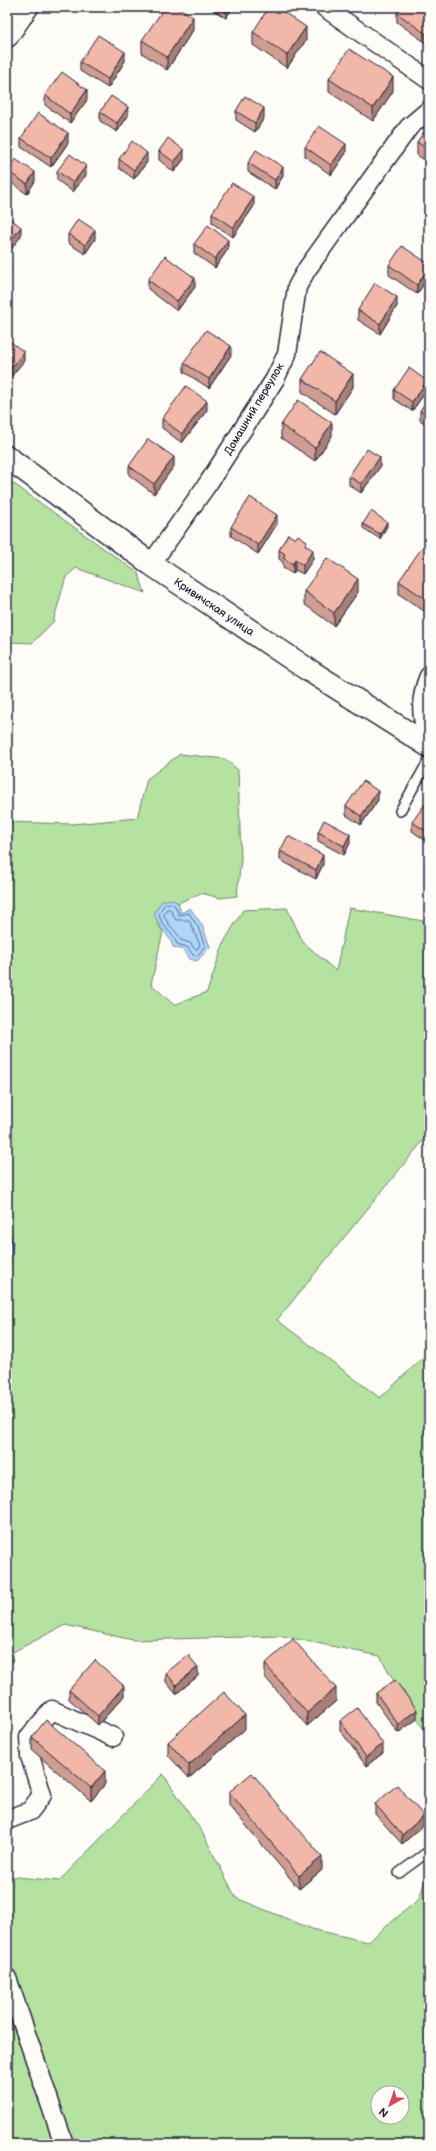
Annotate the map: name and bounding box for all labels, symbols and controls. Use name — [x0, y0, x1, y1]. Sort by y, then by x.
street label: Домашний переулок — [221, 360, 287, 457]
street label: Кривичская улица — [171, 575, 257, 639]
north arrow — [370, 2085, 410, 2125]
text: N — [377, 2105, 391, 2120]

